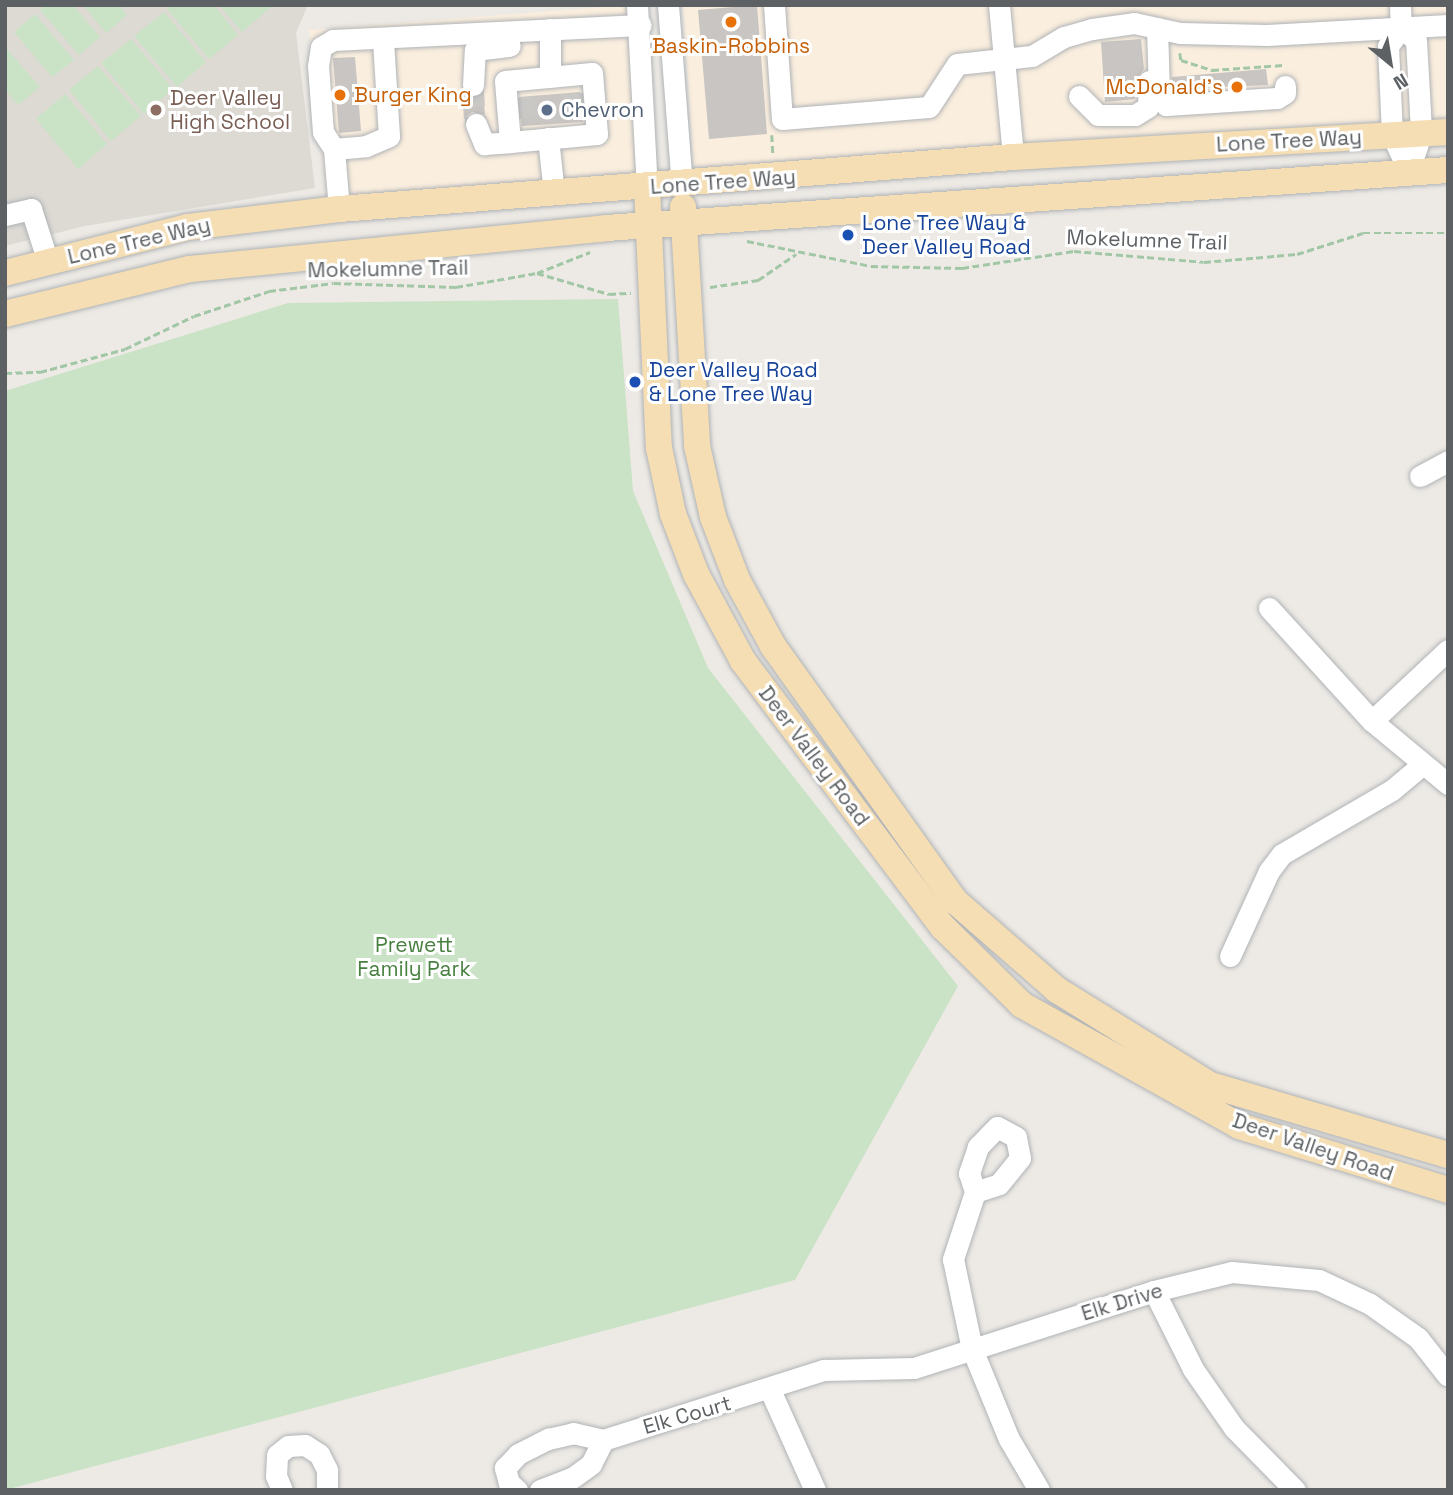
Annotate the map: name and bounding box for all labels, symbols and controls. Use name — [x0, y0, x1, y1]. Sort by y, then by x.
marker: Baskin-Robbins — [723, 14, 739, 30]
north arrow — [1355, 28, 1425, 98]
place label: Baskin-Robbins — [652, 33, 810, 59]
text: N — [1389, 68, 1413, 96]
place label: McDonald's — [1105, 74, 1223, 100]
marker: McDonald's — [1229, 79, 1245, 95]
place label: Burger King — [354, 82, 472, 108]
place label: Deer Valley High School — [170, 85, 290, 135]
marker: Burger King — [332, 87, 348, 103]
place label: Chevron — [561, 97, 644, 123]
marker: Deer Valley High School — [148, 102, 164, 118]
marker: Chevron — [539, 102, 555, 118]
street label: Lone Tree Way — [1215, 125, 1363, 157]
street label: Lone Tree Way — [649, 164, 797, 200]
place label: Lone Tree Way & Deer Valley Road — [862, 210, 1031, 260]
street label: Lone Tree Way — [65, 212, 213, 270]
street label: Mokelumne Trail — [1066, 225, 1228, 255]
marker: Lone Tree Way & Deer Valley Road — [840, 227, 856, 243]
street label: Mokelumne Trail — [307, 255, 469, 283]
place label: Deer Valley Road & Lone Tree Way — [649, 357, 818, 407]
marker: Deer Valley Road & Lone Tree Way — [627, 374, 643, 390]
street label: Deer Valley Road — [753, 681, 875, 831]
park label: Prewett Family Park — [357, 932, 471, 982]
street label: Deer Valley Road — [1229, 1108, 1397, 1186]
street label: Elk Drive — [1078, 1278, 1166, 1326]
street label: Elk Court — [640, 1390, 734, 1440]

